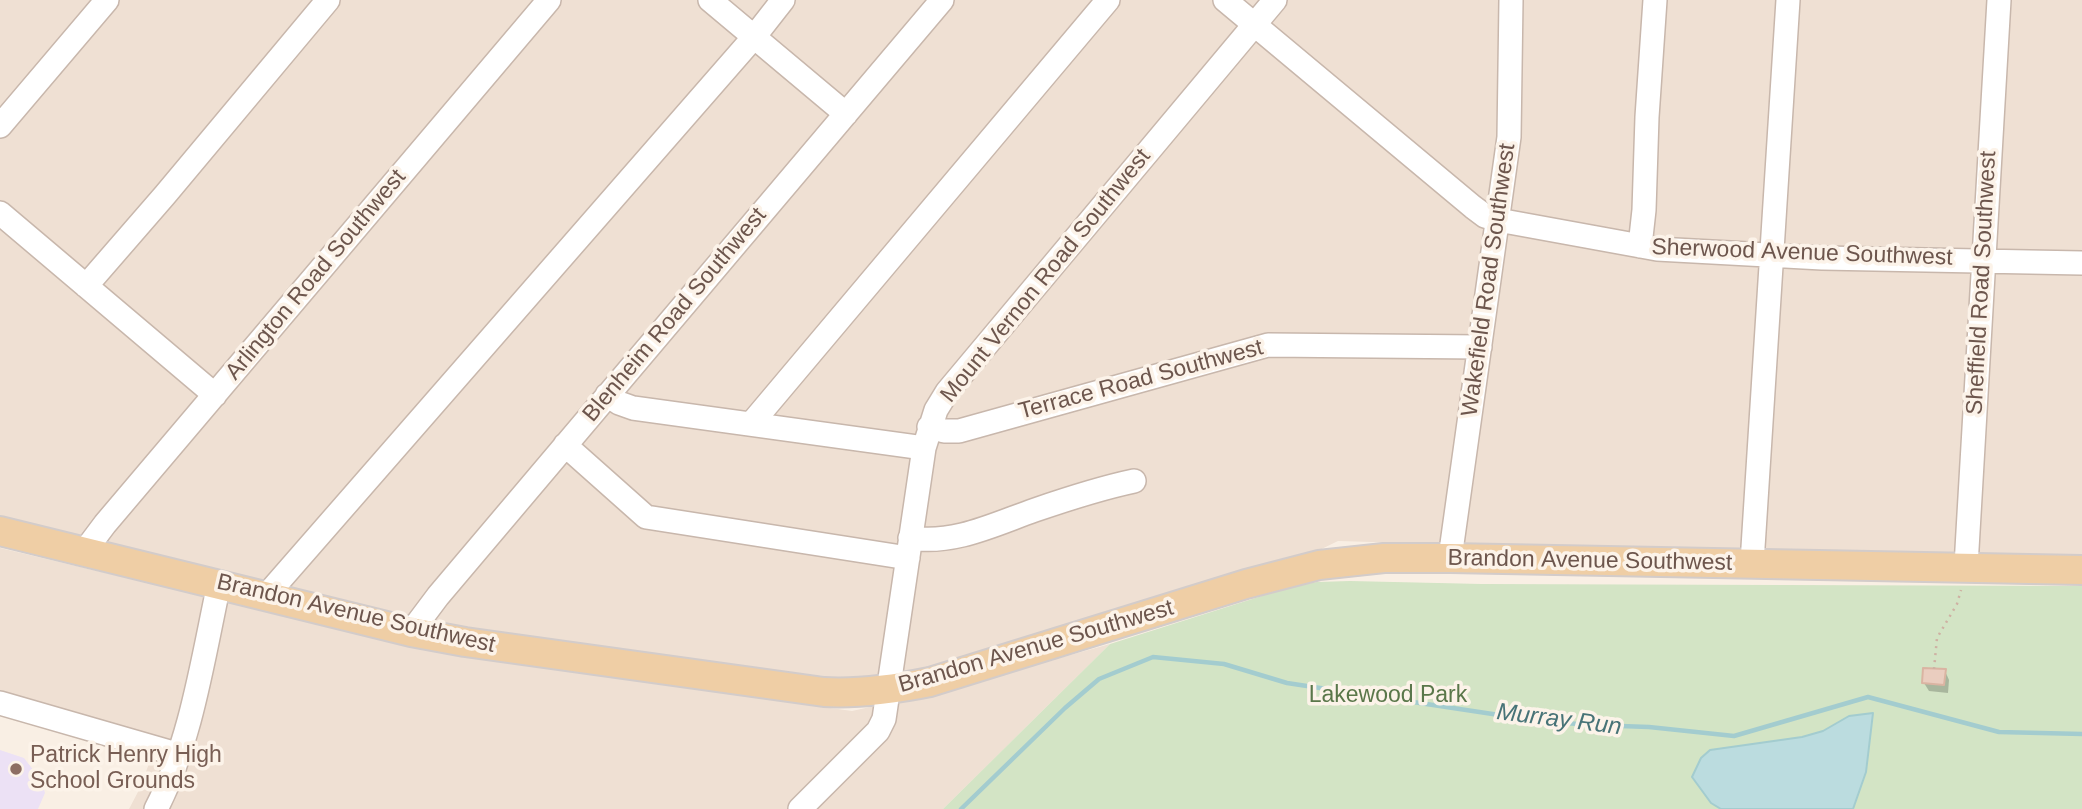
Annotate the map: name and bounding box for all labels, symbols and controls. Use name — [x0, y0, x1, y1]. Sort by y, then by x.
street label: Wakefield Road Southwest — [1456, 142, 1522, 418]
street label: Mount Vernon Road Southwest — [935, 144, 1157, 408]
street label: Sheffield Road Southwest — [1961, 150, 2003, 416]
street label: Arlington Road Southwest — [220, 164, 412, 386]
street label: Blenheim Road Southwest — [577, 202, 773, 428]
street label: Sherwood Avenue Southwest — [1651, 234, 1953, 272]
street label: Terrace Road Southwest — [1016, 334, 1266, 426]
street label: Brandon Avenue Southwest — [1447, 545, 1733, 577]
street label: Brandon Avenue Southwest — [214, 569, 498, 659]
street label: Brandon Avenue Southwest — [895, 594, 1177, 700]
park label: Lakewood Park — [1309, 682, 1467, 710]
water label: Murray Run — [1495, 698, 1623, 742]
place label: Patrick Henry High School Grounds — [30, 742, 222, 796]
marker: Patrick Henry High School Grounds — [8, 761, 24, 777]

